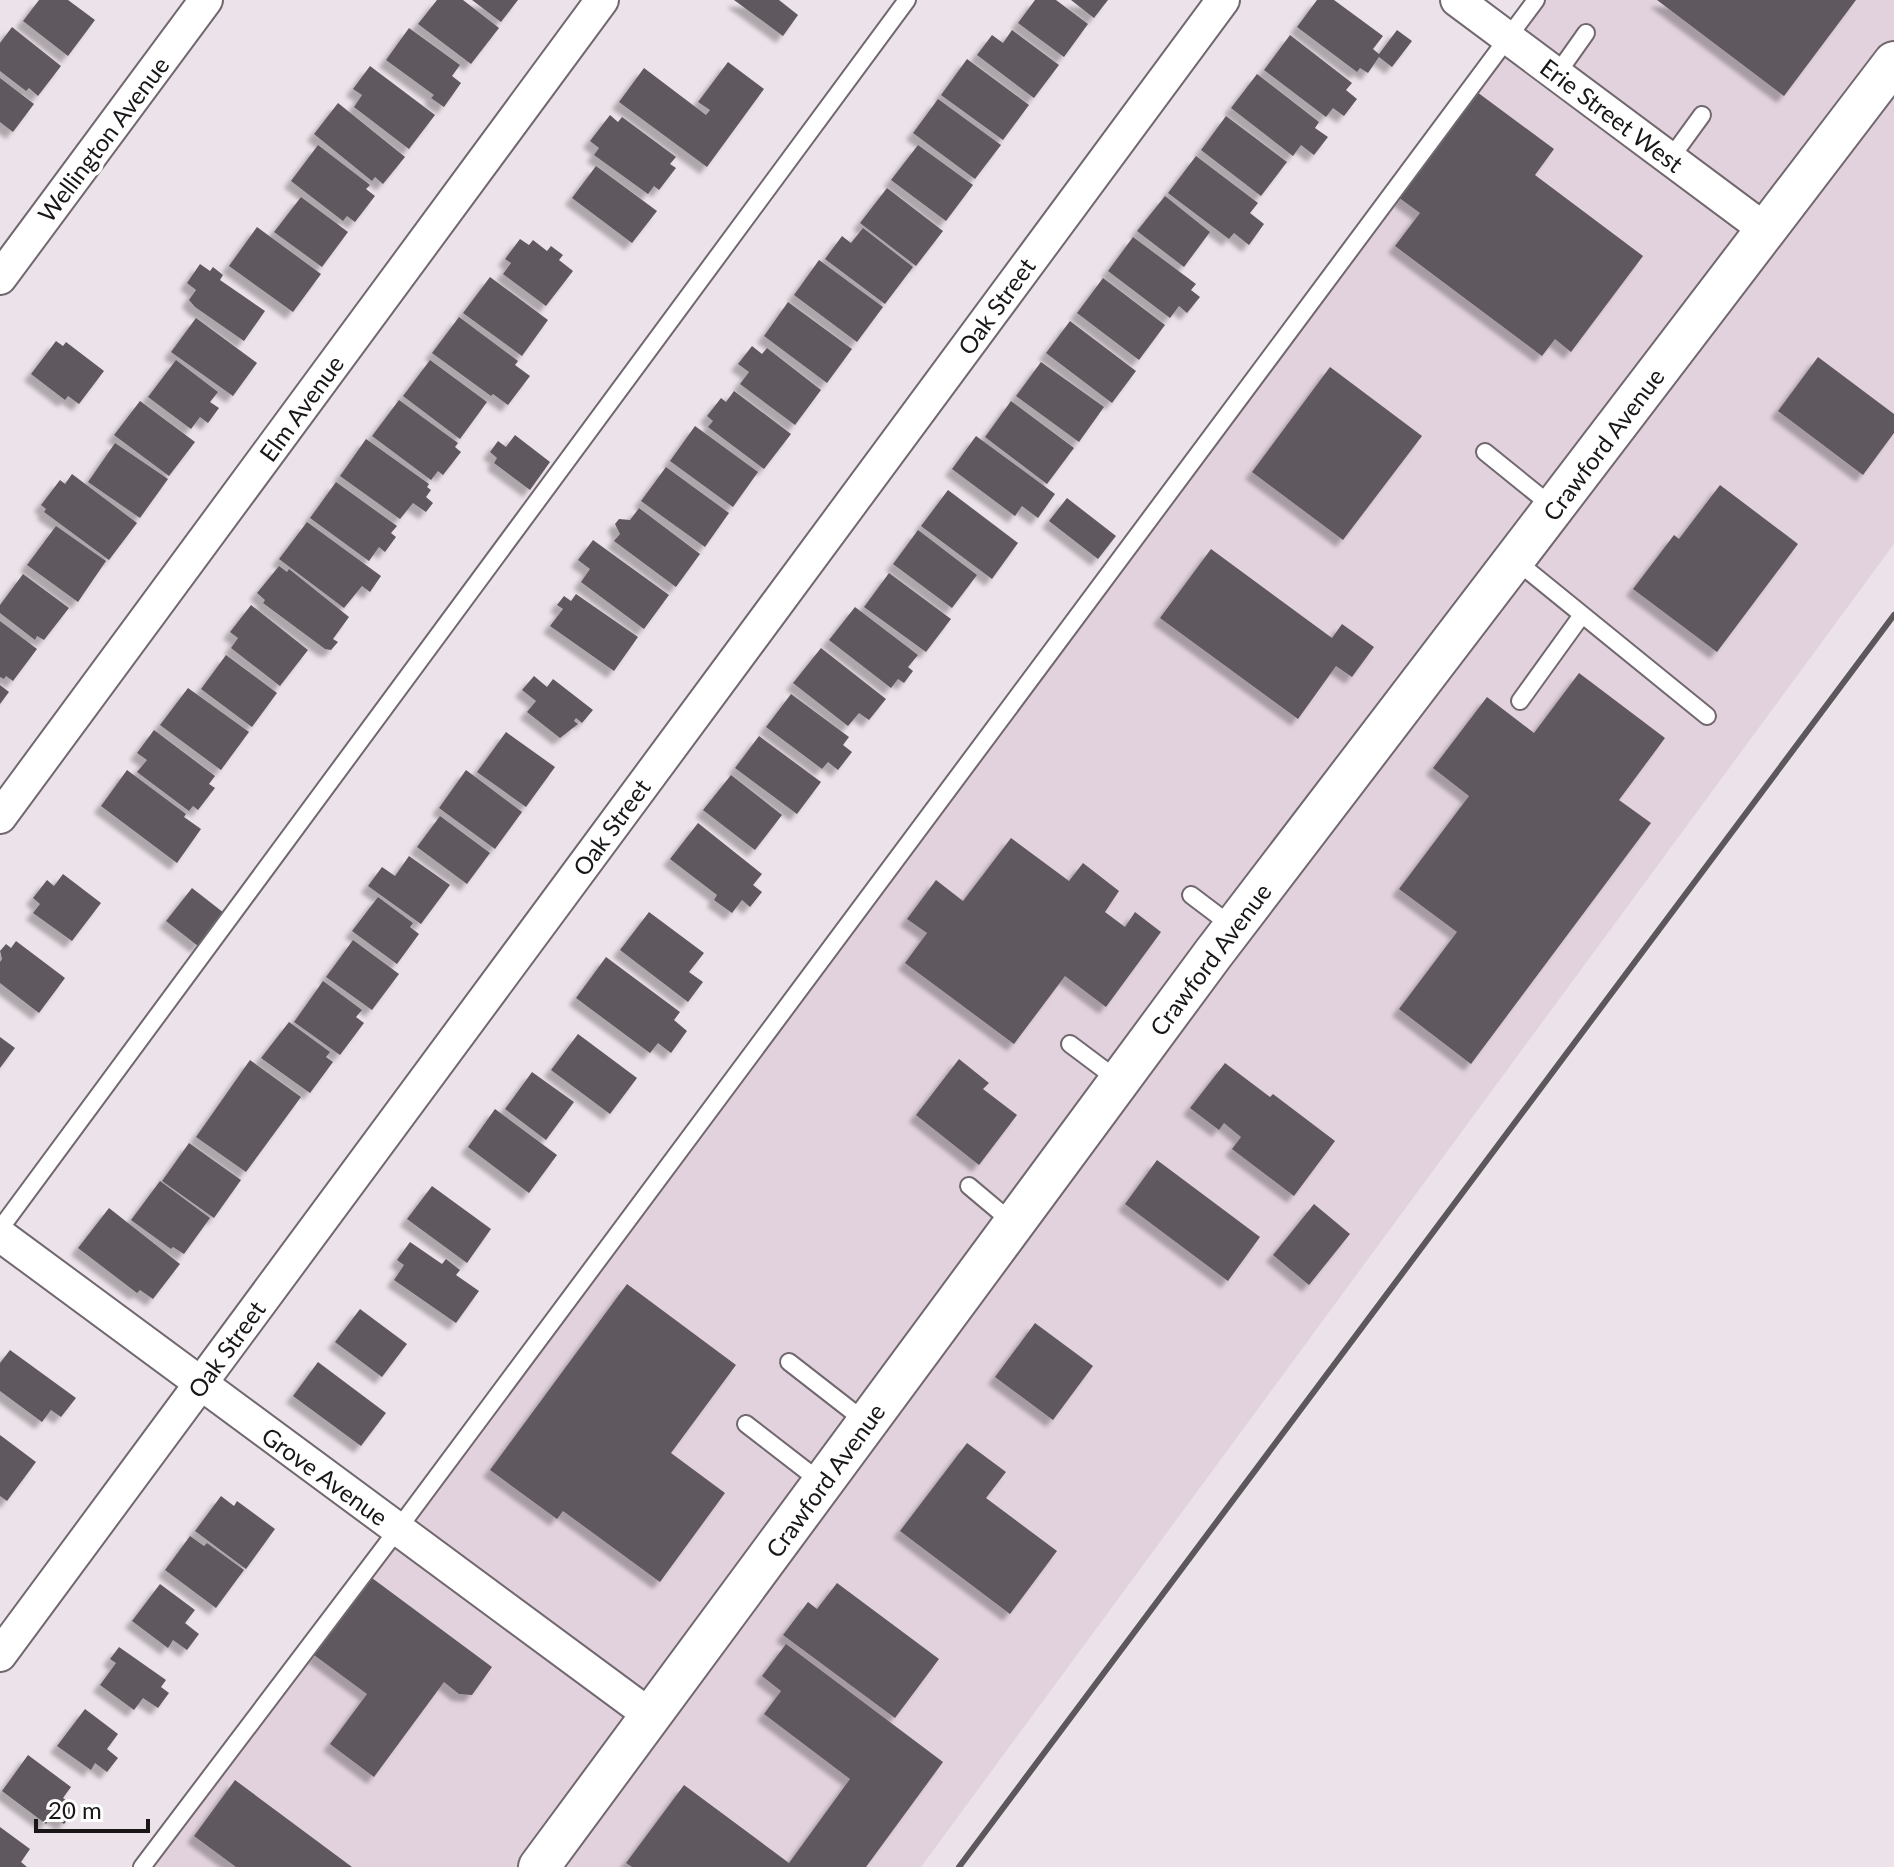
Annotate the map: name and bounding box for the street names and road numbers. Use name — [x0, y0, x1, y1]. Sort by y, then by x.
street label: Wellington Avenue — [31, 51, 175, 227]
street label: Erie Street West — [1535, 52, 1689, 178]
street label: Oak Street — [951, 252, 1041, 360]
street label: Elm Avenue — [253, 349, 349, 467]
street label: Crawford Avenue — [1536, 362, 1670, 526]
street label: Oak Street — [566, 773, 656, 881]
street label: Crawford Avenue — [1143, 877, 1277, 1041]
street label: Oak Street — [181, 1295, 271, 1403]
street label: Crawford Avenue — [759, 1397, 891, 1563]
street label: Grove Avenue — [256, 1421, 394, 1531]

